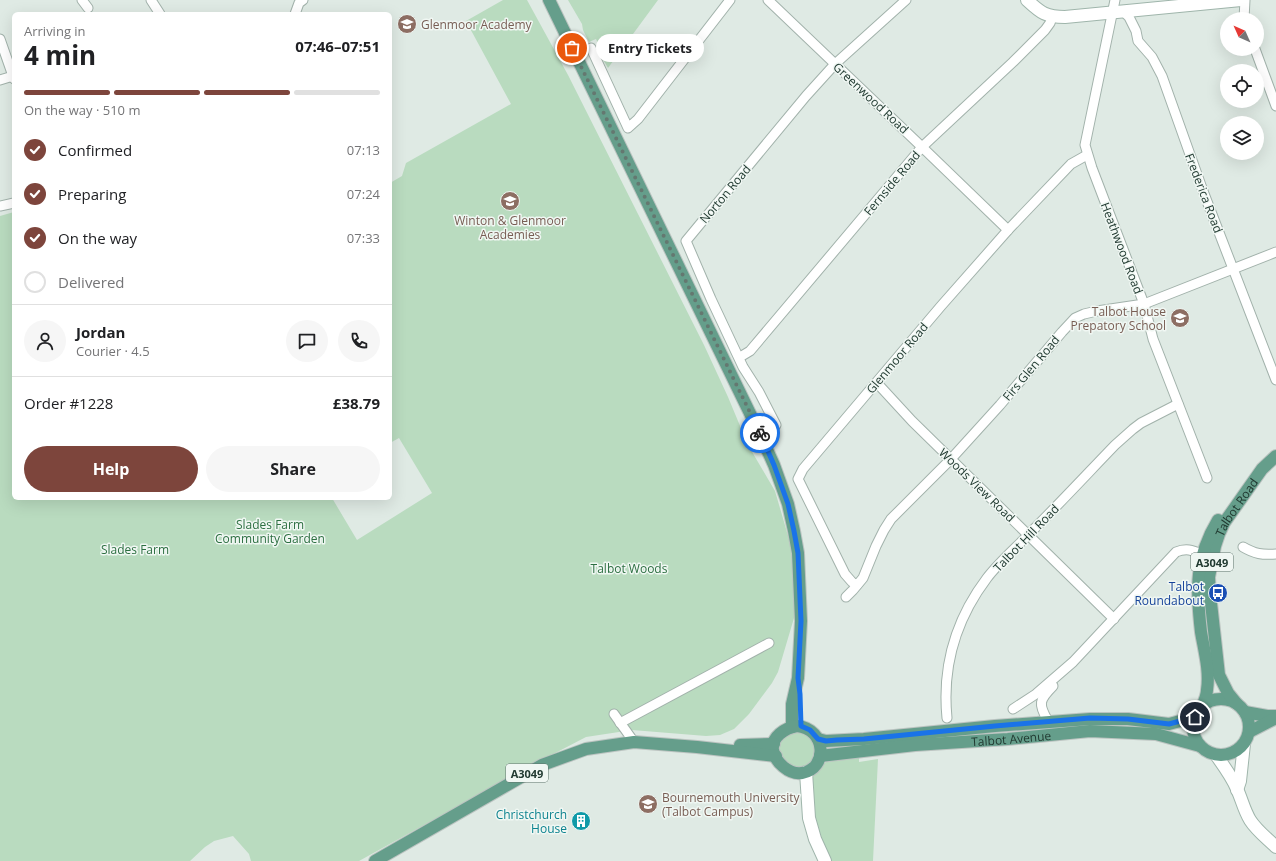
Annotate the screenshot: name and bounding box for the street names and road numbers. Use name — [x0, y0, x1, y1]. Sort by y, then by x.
street label: Greenwood Road — [830, 59, 912, 137]
street label: Fernside Road — [860, 147, 924, 219]
street label: Frederica Road — [1181, 151, 1227, 235]
street label: Norton Road — [695, 161, 755, 227]
street label: Heathwood Road — [1097, 200, 1147, 296]
street label: Glenmoor Road — [862, 319, 932, 397]
street label: Firs Glen Road — [999, 332, 1063, 404]
street label: Woods View Road — [935, 444, 1019, 526]
street label: Talbot Road — [1211, 475, 1262, 539]
street label: Talbot Hill Road — [989, 500, 1063, 576]
road number: A3049 — [1191, 553, 1233, 571]
street label: Talbot Avenue — [971, 726, 1052, 750]
road number: A3049 — [506, 764, 548, 782]

